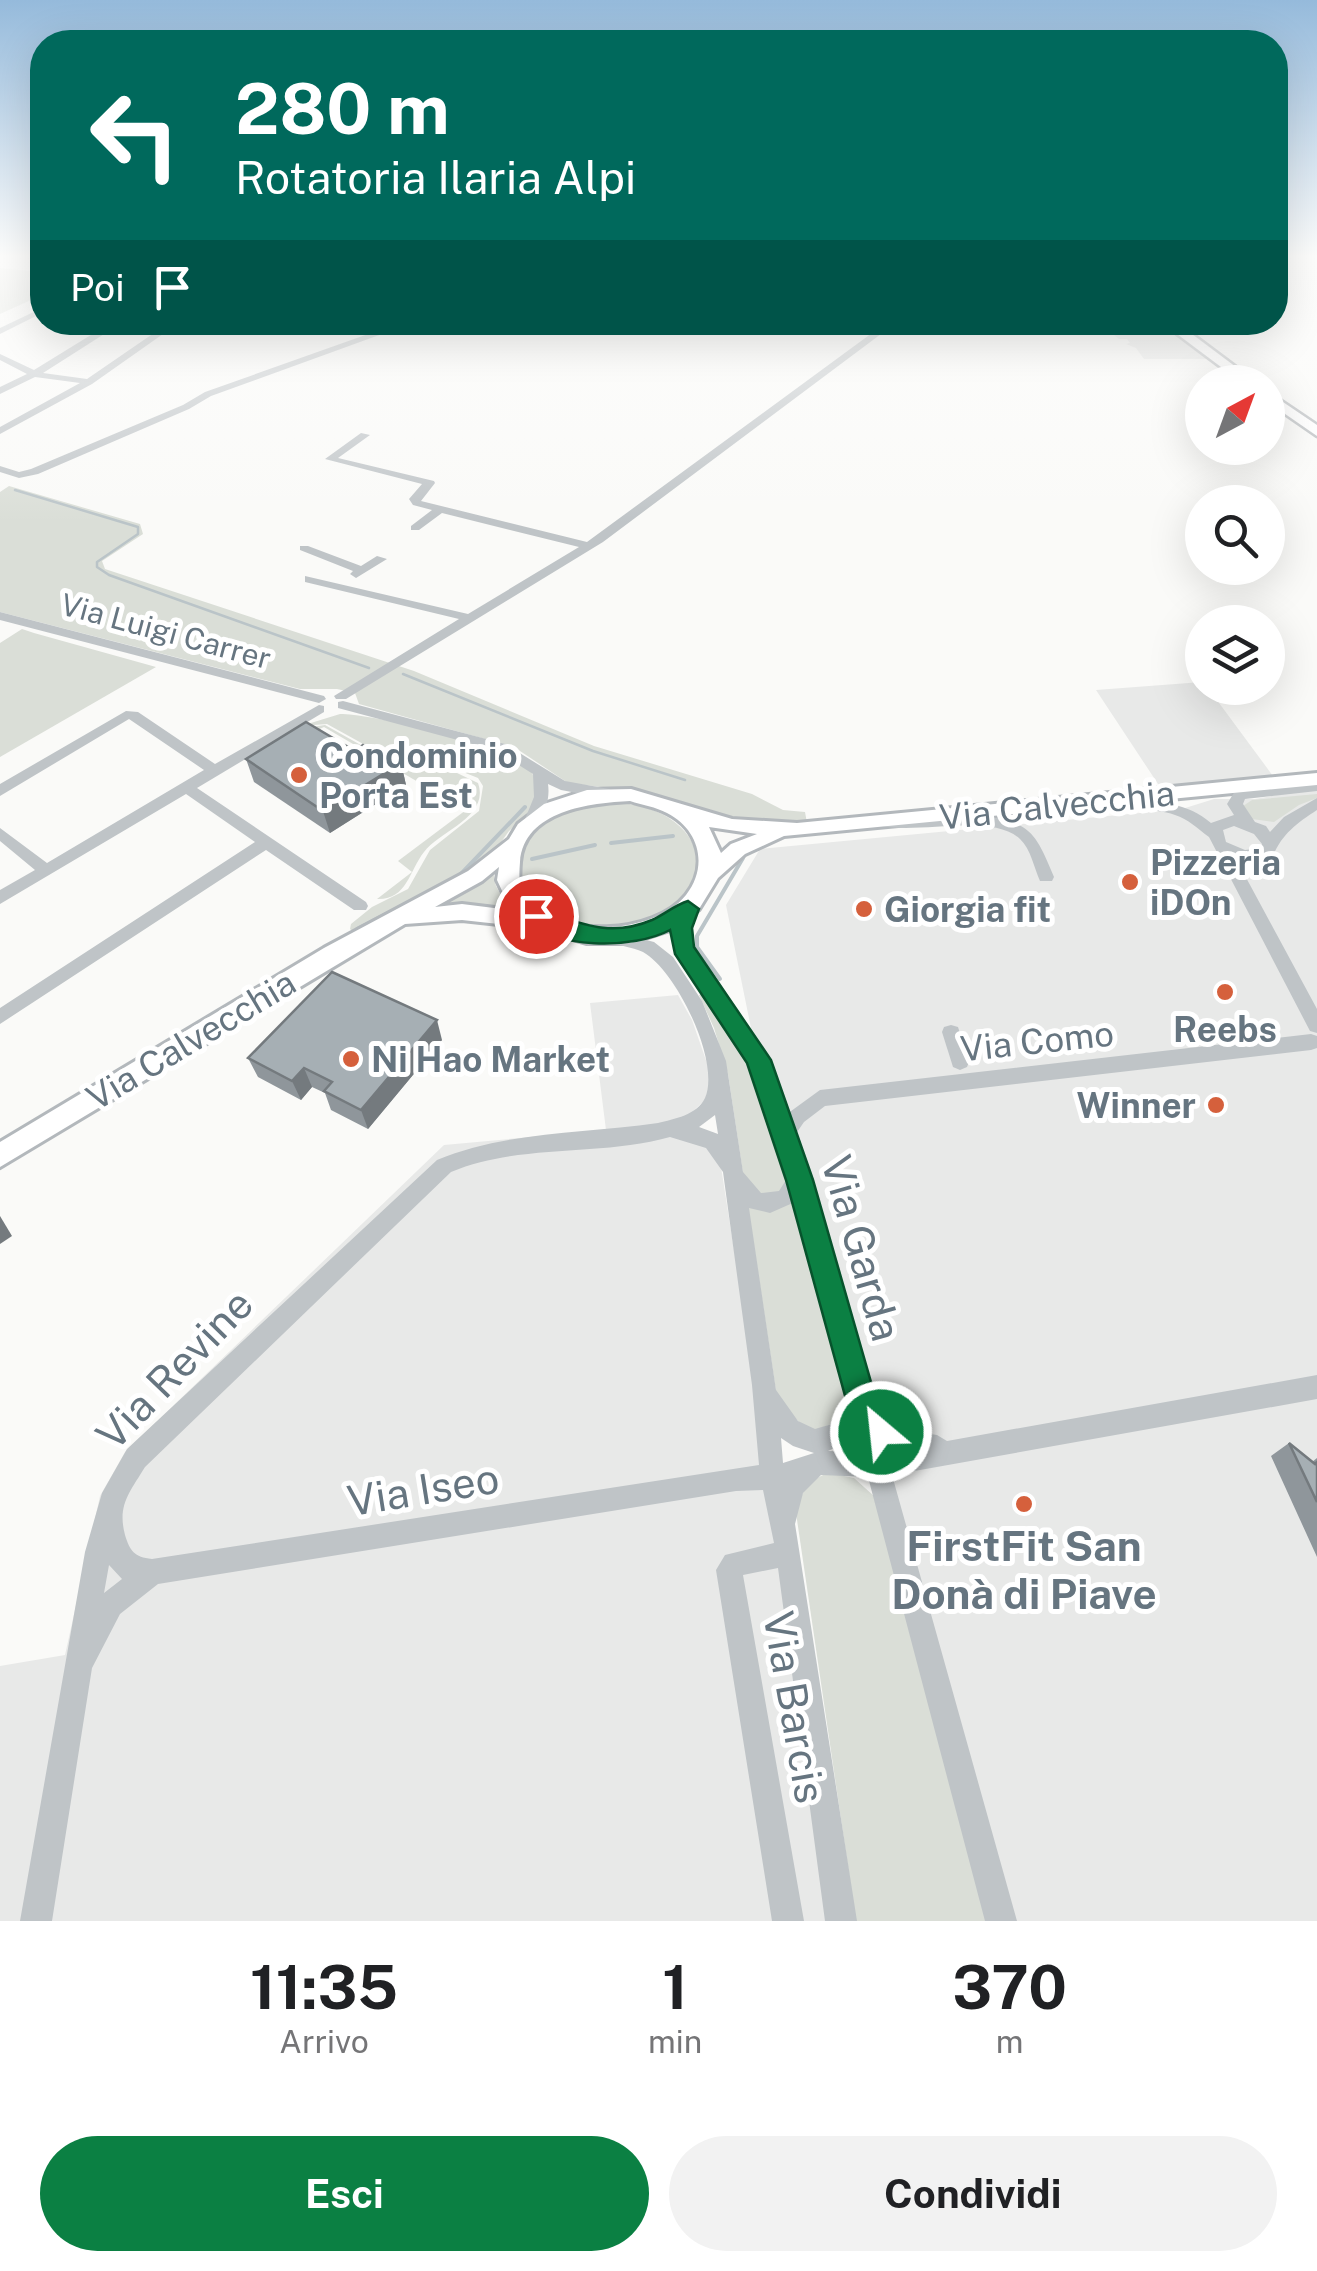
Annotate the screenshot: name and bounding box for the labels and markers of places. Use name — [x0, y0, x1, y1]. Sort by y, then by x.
place label: Condominio Porta Est — [319, 735, 518, 816]
marker: Condominio Porta Est — [288, 764, 310, 786]
place label: Pizzeria iDOn — [1150, 842, 1281, 923]
marker: Pizzeria iDOn — [1119, 871, 1141, 893]
pin — [494, 874, 579, 959]
place label: Giorgia fit — [884, 889, 1051, 930]
marker: Giorgia fit — [853, 898, 875, 920]
marker: Reebs — [1214, 981, 1236, 1003]
place label: Reebs — [1173, 1009, 1277, 1050]
place label: Ni Hao Market — [371, 1039, 610, 1080]
marker: Ni Hao Market — [340, 1048, 362, 1070]
place label: Winner — [1077, 1085, 1196, 1126]
marker: Winner — [1205, 1094, 1227, 1116]
marker: FirstFit San Donà di Piave — [1013, 1493, 1035, 1515]
place label: FirstFit San Donà di Piave — [891, 1521, 1157, 1618]

